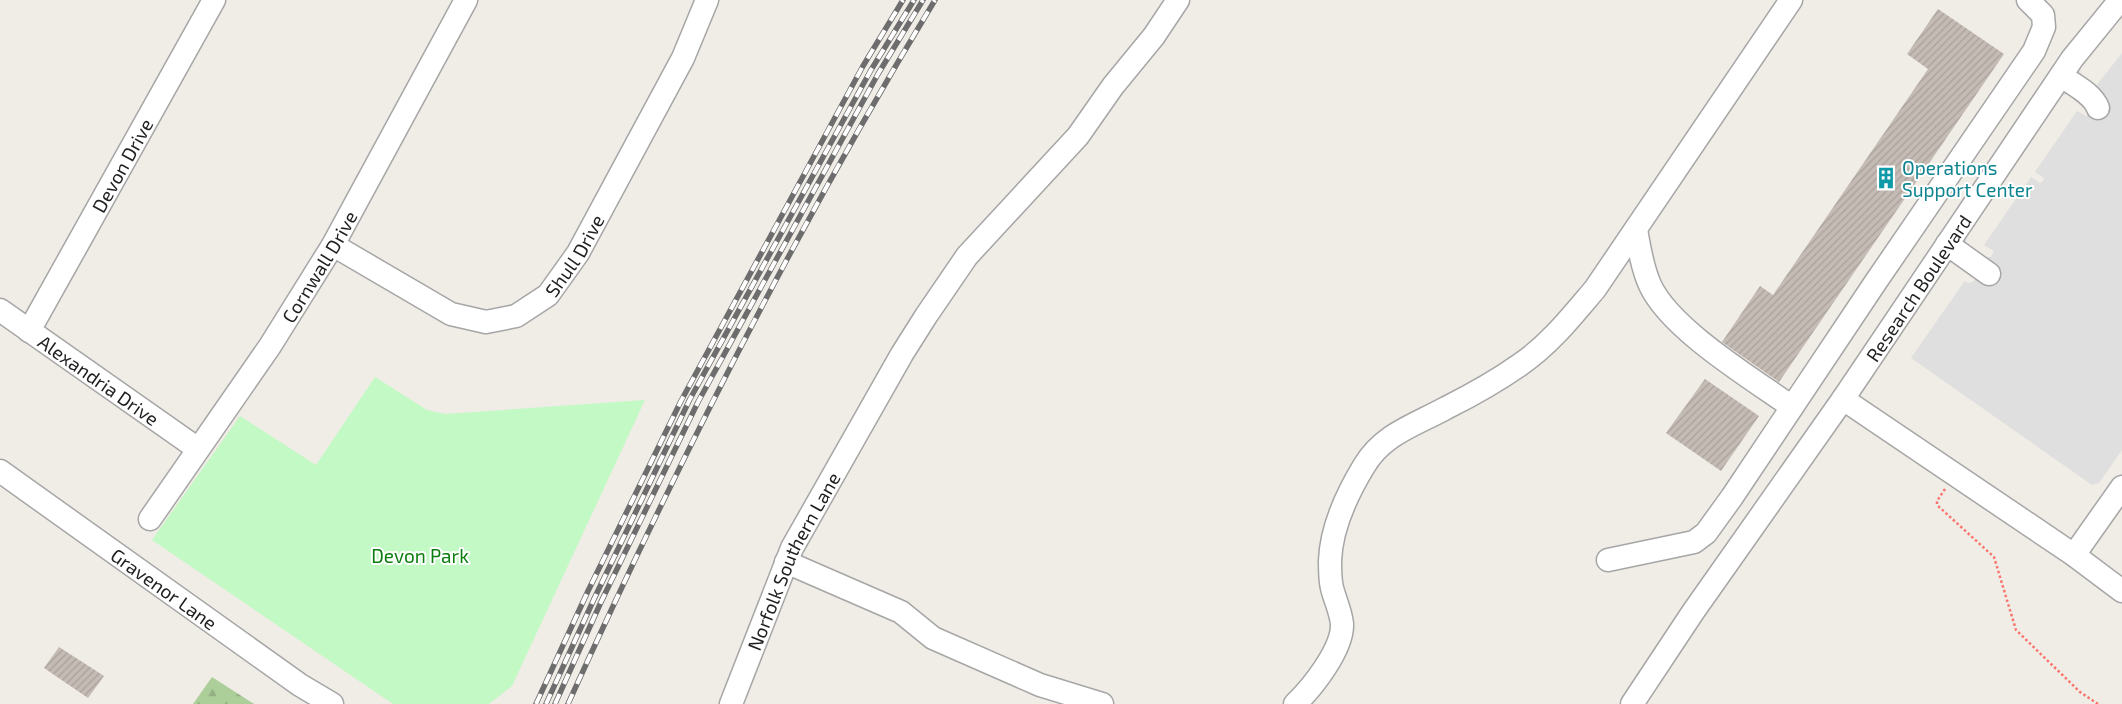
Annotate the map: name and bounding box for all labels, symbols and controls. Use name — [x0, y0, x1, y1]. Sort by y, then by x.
street label: Devon Drive — [86, 114, 157, 216]
place label: Operations Support Center — [1902, 156, 2033, 201]
building icon: Operations Support Center — [1873, 165, 1899, 191]
street label: Cornwall Drive — [276, 206, 361, 326]
street label: Shull Drive — [539, 210, 608, 301]
street label: Research Boulevard — [1860, 210, 1976, 366]
street label: Alexandria Drive — [34, 329, 164, 430]
street label: Norfolk Southern Lane — [742, 468, 844, 653]
street label: Gravenor Lane — [107, 543, 222, 634]
park label: Devon Park — [371, 544, 469, 567]

